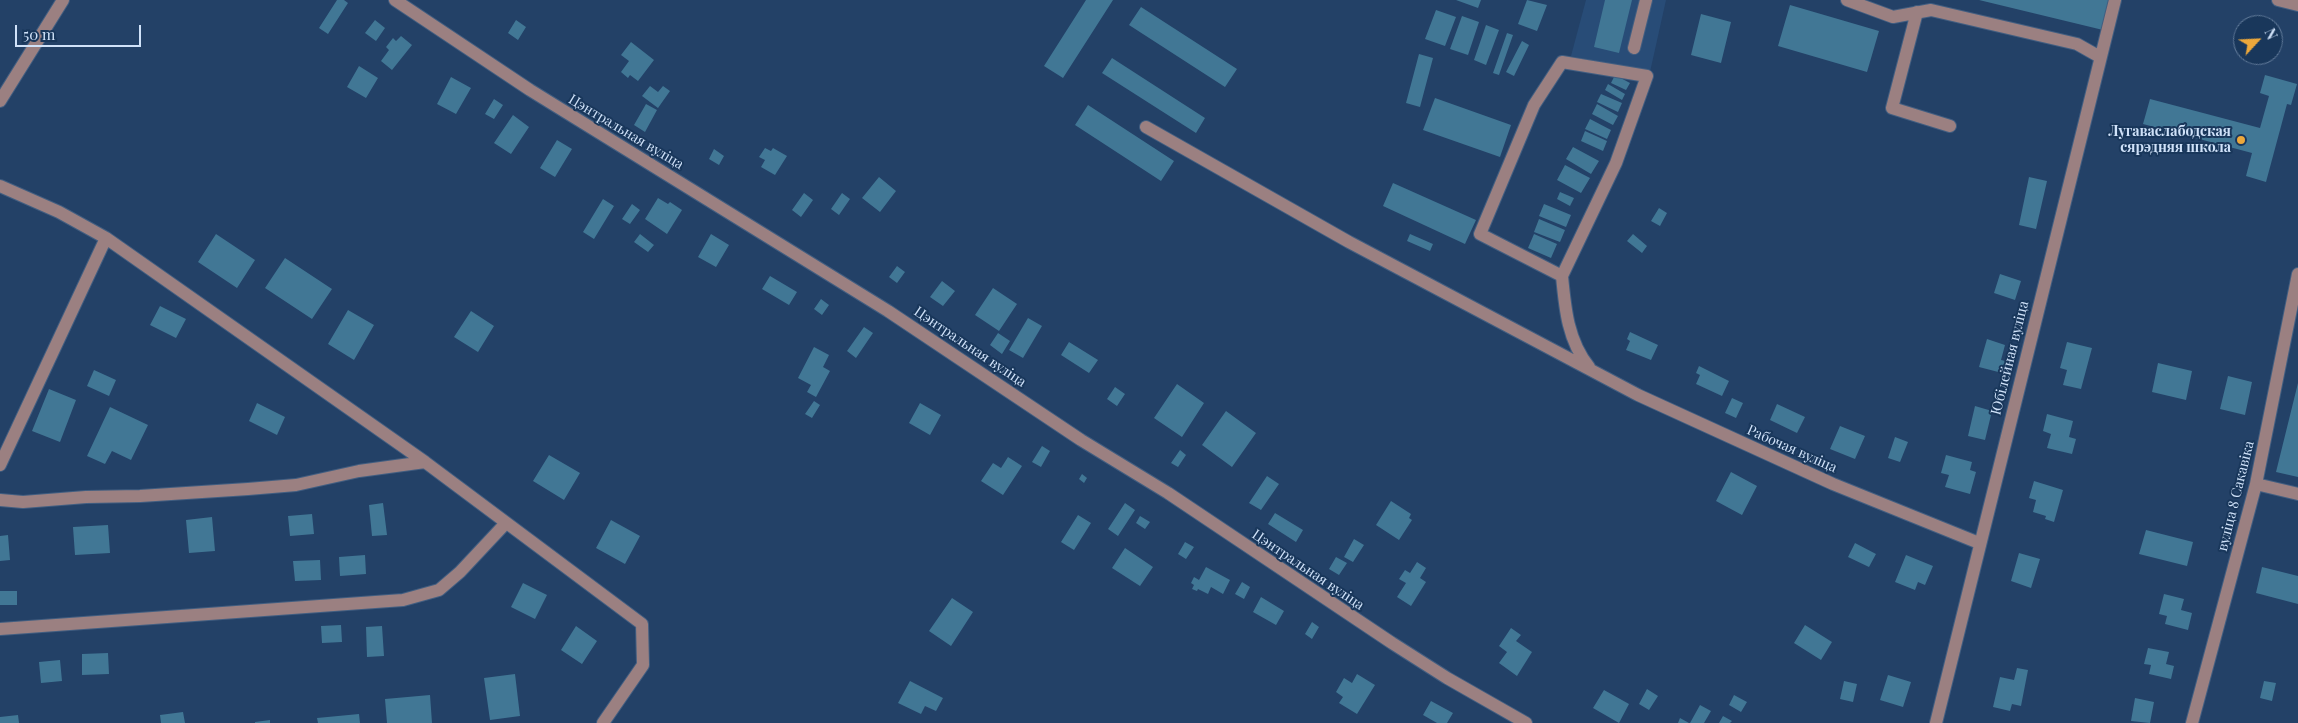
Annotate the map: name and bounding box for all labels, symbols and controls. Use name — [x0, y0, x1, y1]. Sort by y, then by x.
scale bar — [18, 15, 144, 47]
north arrow — [2233, 15, 2283, 65]
text: 50 m — [23, 24, 55, 44]
text: N — [2260, 25, 2282, 42]
street label: Цэнтральная вуліца — [565, 91, 687, 173]
place label: Лугаваслабодская сярэдняя школа — [2109, 124, 2231, 156]
marker: Лугаваслабодская сярэдняя школа — [2235, 134, 2247, 146]
street label: Юбілейная вуліца — [1988, 299, 2032, 417]
street label: Цэнтральная вуліца — [911, 303, 1029, 391]
street label: Рабочая вуліца — [1744, 422, 1840, 476]
street label: вуліца 8 Сакавіка — [2214, 439, 2258, 553]
street label: Цэнтральная вуліца — [1249, 526, 1367, 614]

